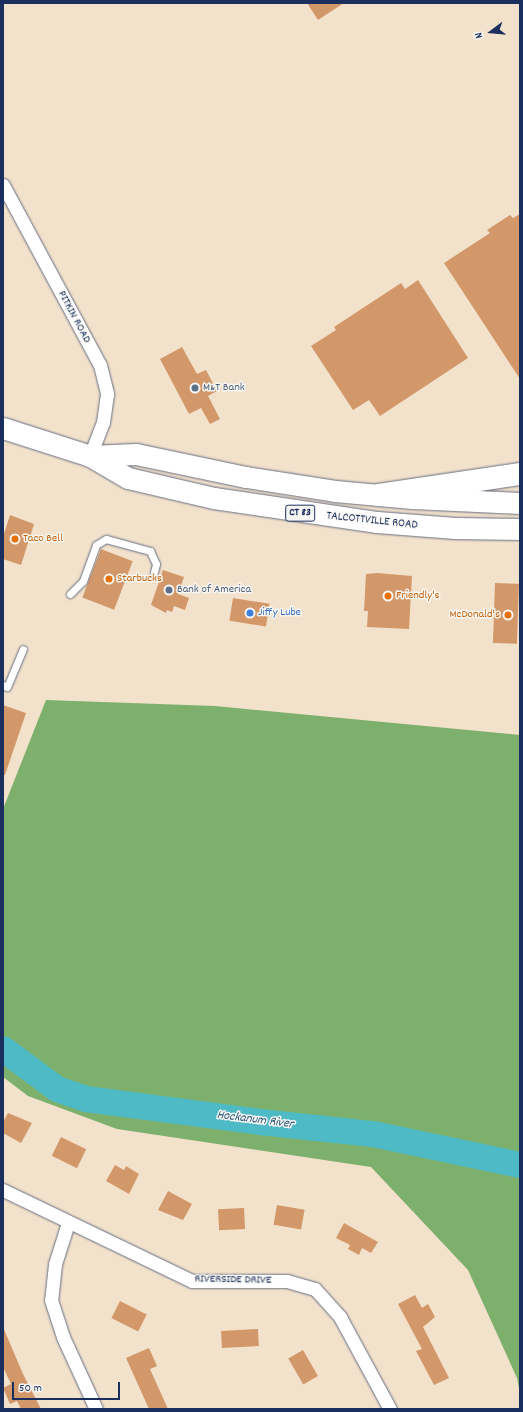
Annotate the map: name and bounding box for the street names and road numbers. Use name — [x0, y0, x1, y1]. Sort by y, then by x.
street label: PITKIN ROAD — [54, 288, 94, 346]
road number: CT 83 — [285, 504, 315, 522]
street label: TALCOTTVILLE ROAD — [326, 509, 418, 533]
street label: RIVERSIDE DRIVE — [194, 1272, 272, 1288]

